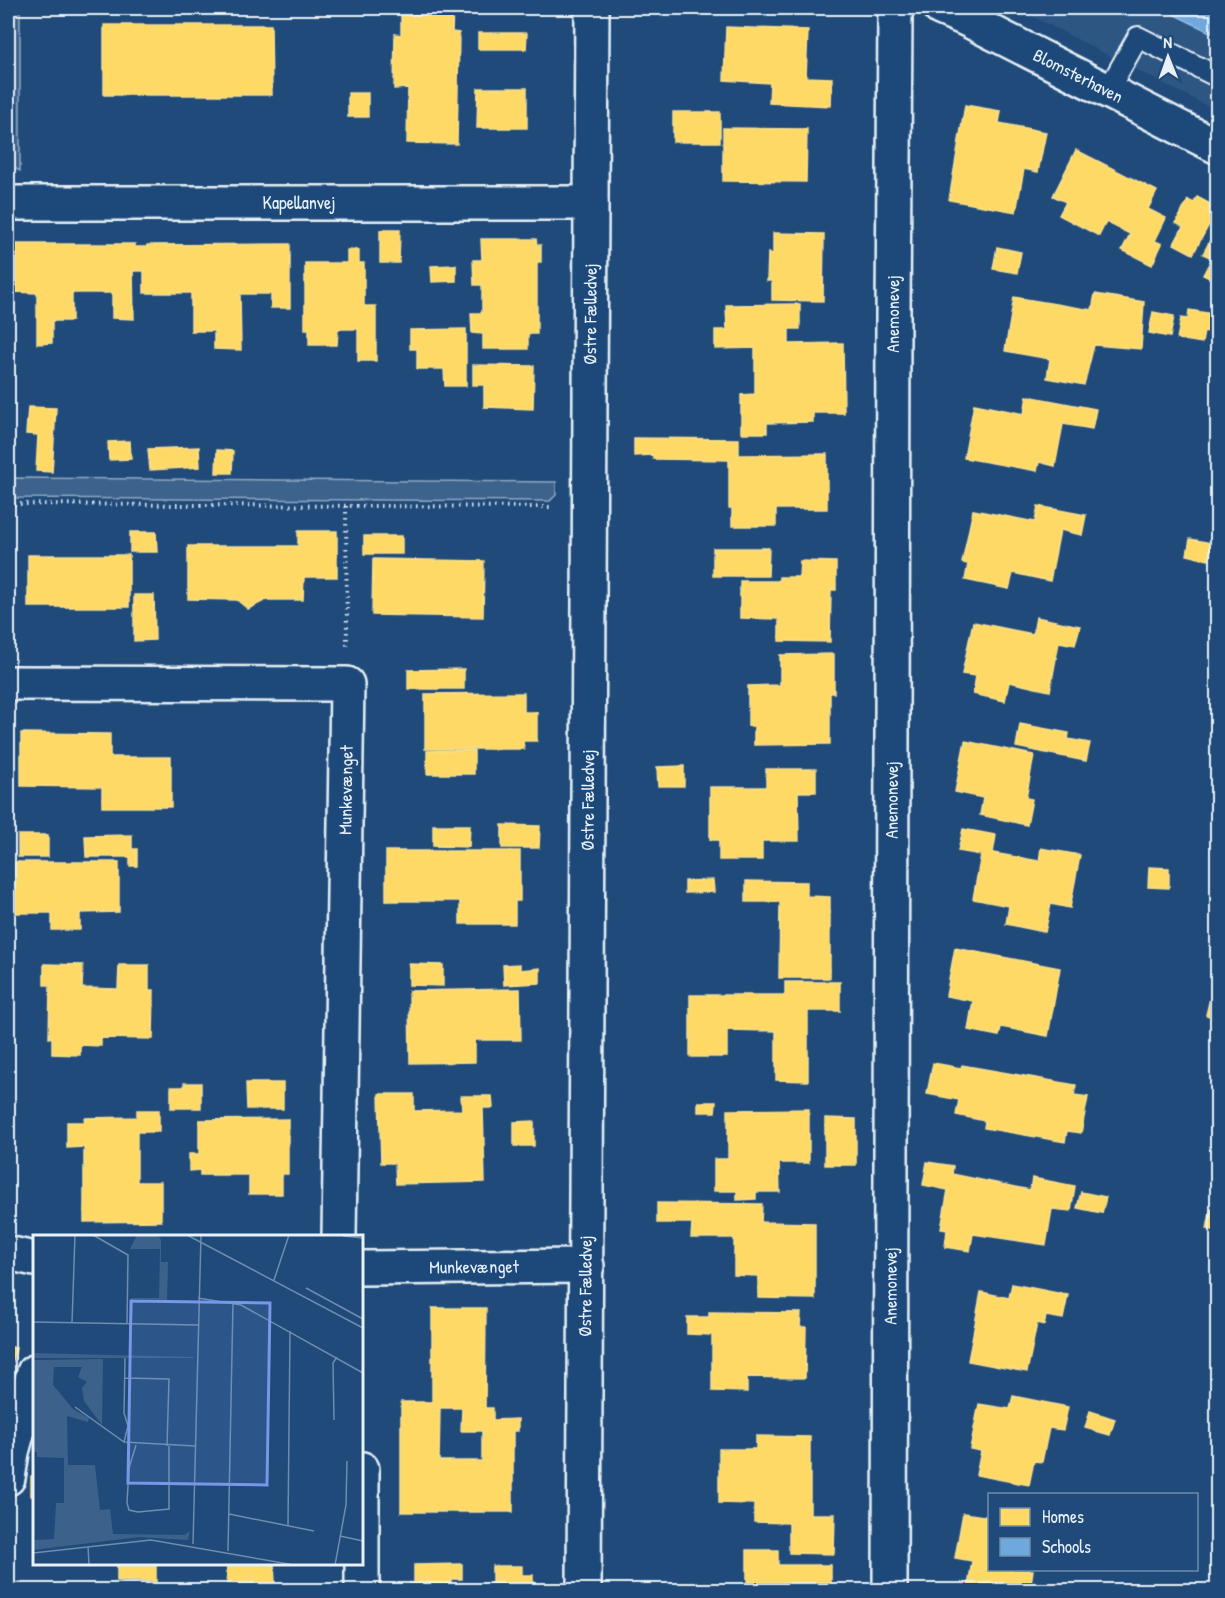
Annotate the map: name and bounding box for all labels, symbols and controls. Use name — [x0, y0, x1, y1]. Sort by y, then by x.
north arrow — [1138, 27, 1198, 87]
text: N — [1163, 31, 1173, 53]
street label: Blomsterhaven — [1029, 42, 1128, 109]
street label: Kapellanvej — [263, 190, 335, 215]
street label: Østre Fælledvej — [577, 263, 603, 365]
street label: Anemonevej — [880, 275, 905, 353]
street label: Munkevænget — [332, 744, 359, 835]
street label: Østre Fælledvej — [575, 749, 600, 851]
street label: Anemonevej — [879, 761, 904, 839]
inset map — [33, 1235, 363, 1565]
street label: Østre Fælledvej — [572, 1235, 598, 1337]
street label: Anemonevej — [878, 1247, 903, 1325]
street label: Munkevænget — [429, 1254, 520, 1279]
legend — [988, 1493, 1198, 1571]
text: Homes — [1042, 1504, 1084, 1529]
text: Schools — [1042, 1534, 1091, 1559]

